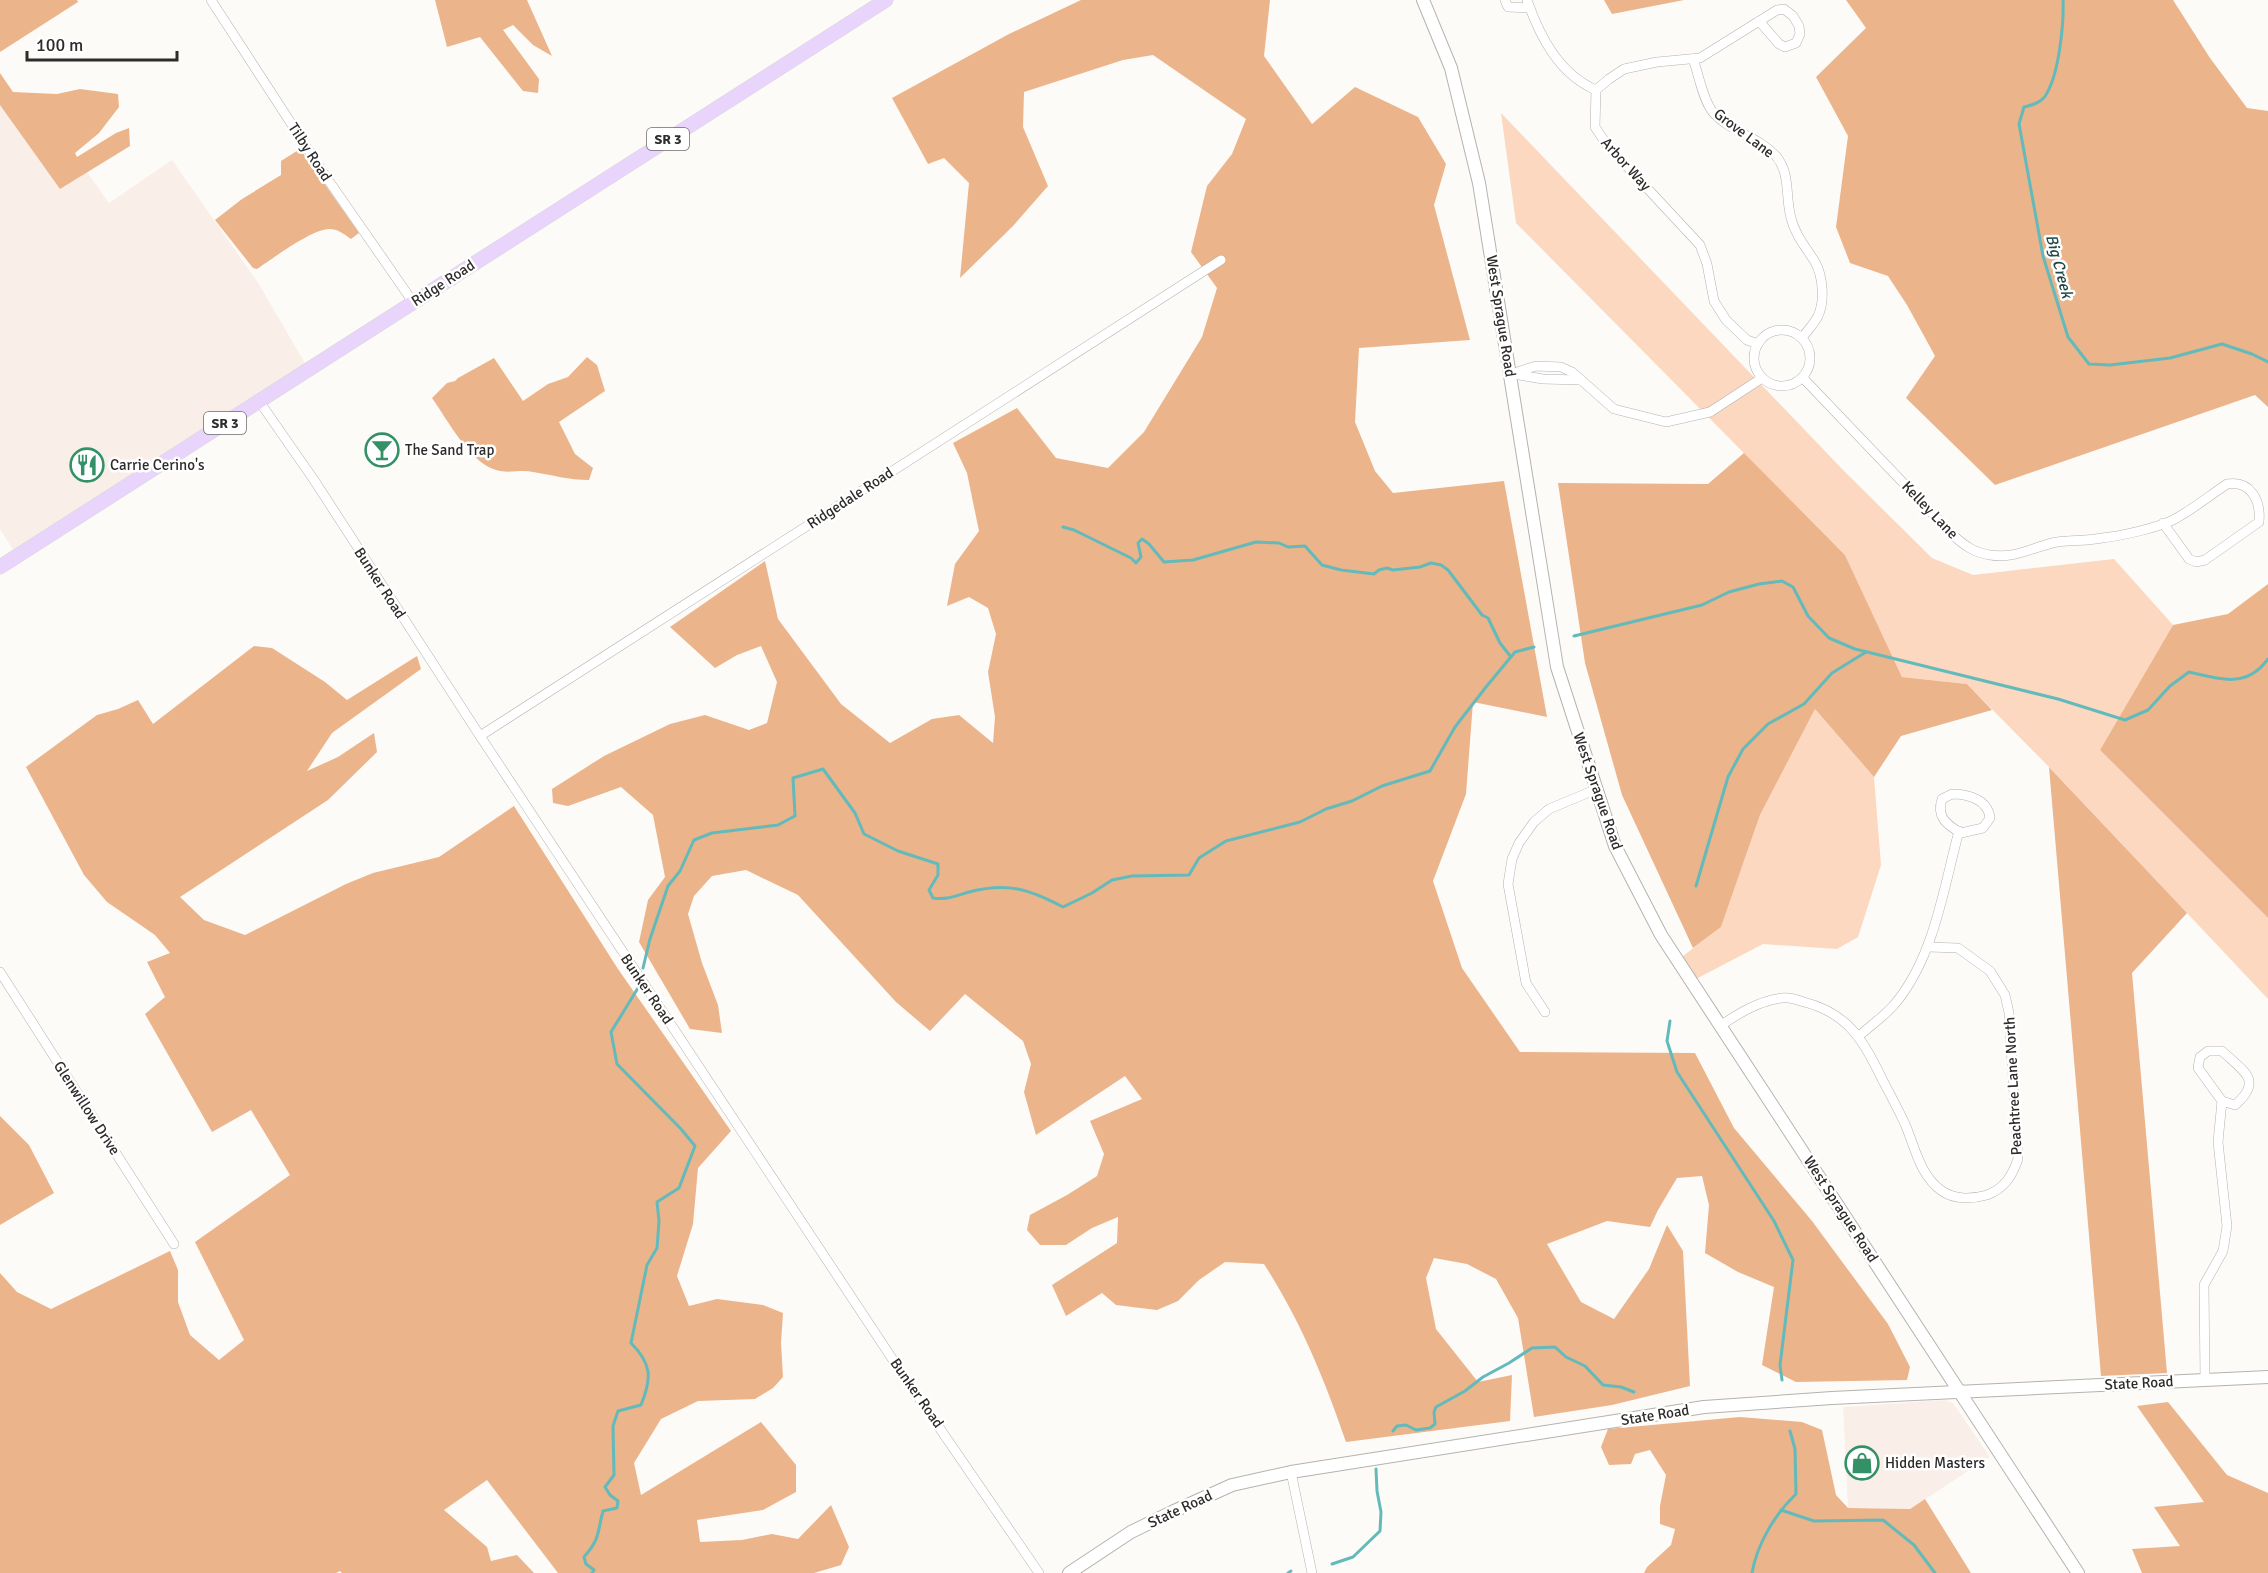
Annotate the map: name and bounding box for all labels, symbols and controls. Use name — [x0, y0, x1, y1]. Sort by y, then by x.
scale bar — [27, 24, 177, 62]
text: 100 m — [36, 34, 83, 56]
street label: Grove Lane — [1710, 104, 1778, 162]
street label: Tilby Road — [284, 119, 336, 185]
road number: SR 3 — [647, 128, 689, 150]
street label: Arbor Way — [1597, 134, 1655, 194]
water label: Big Creek — [2041, 232, 2078, 302]
street label: West Sprague Road — [1482, 254, 1520, 378]
street label: Ridge Road — [408, 256, 478, 310]
road number: SR 3 — [204, 412, 246, 434]
bar icon: The Sand Trap — [364, 432, 400, 468]
place label: The Sand Trap — [405, 441, 494, 459]
restaurant icon: Carrie Cerino's — [69, 447, 105, 483]
place label: Carrie Cerino's — [110, 456, 205, 474]
street label: Ridgedale Road — [804, 463, 897, 533]
street label: Kelley Lane — [1898, 477, 1962, 543]
street label: Bunker Road — [350, 544, 410, 622]
street label: West Sprague Road — [1569, 730, 1627, 852]
street label: Bunker Road — [617, 950, 677, 1028]
street label: Peachtree Lane North — [2000, 1016, 2026, 1156]
street label: Glenwillow Drive — [50, 1058, 124, 1158]
street label: West Sprague Road — [1800, 1153, 1882, 1266]
street label: Bunker Road — [886, 1355, 948, 1431]
street label: State Road — [2104, 1372, 2174, 1394]
street label: State Road — [1619, 1401, 1691, 1429]
shop icon: Hidden Masters — [1844, 1445, 1880, 1481]
place label: Hidden Masters — [1885, 1454, 1985, 1472]
street label: State Road — [1145, 1486, 1215, 1532]

